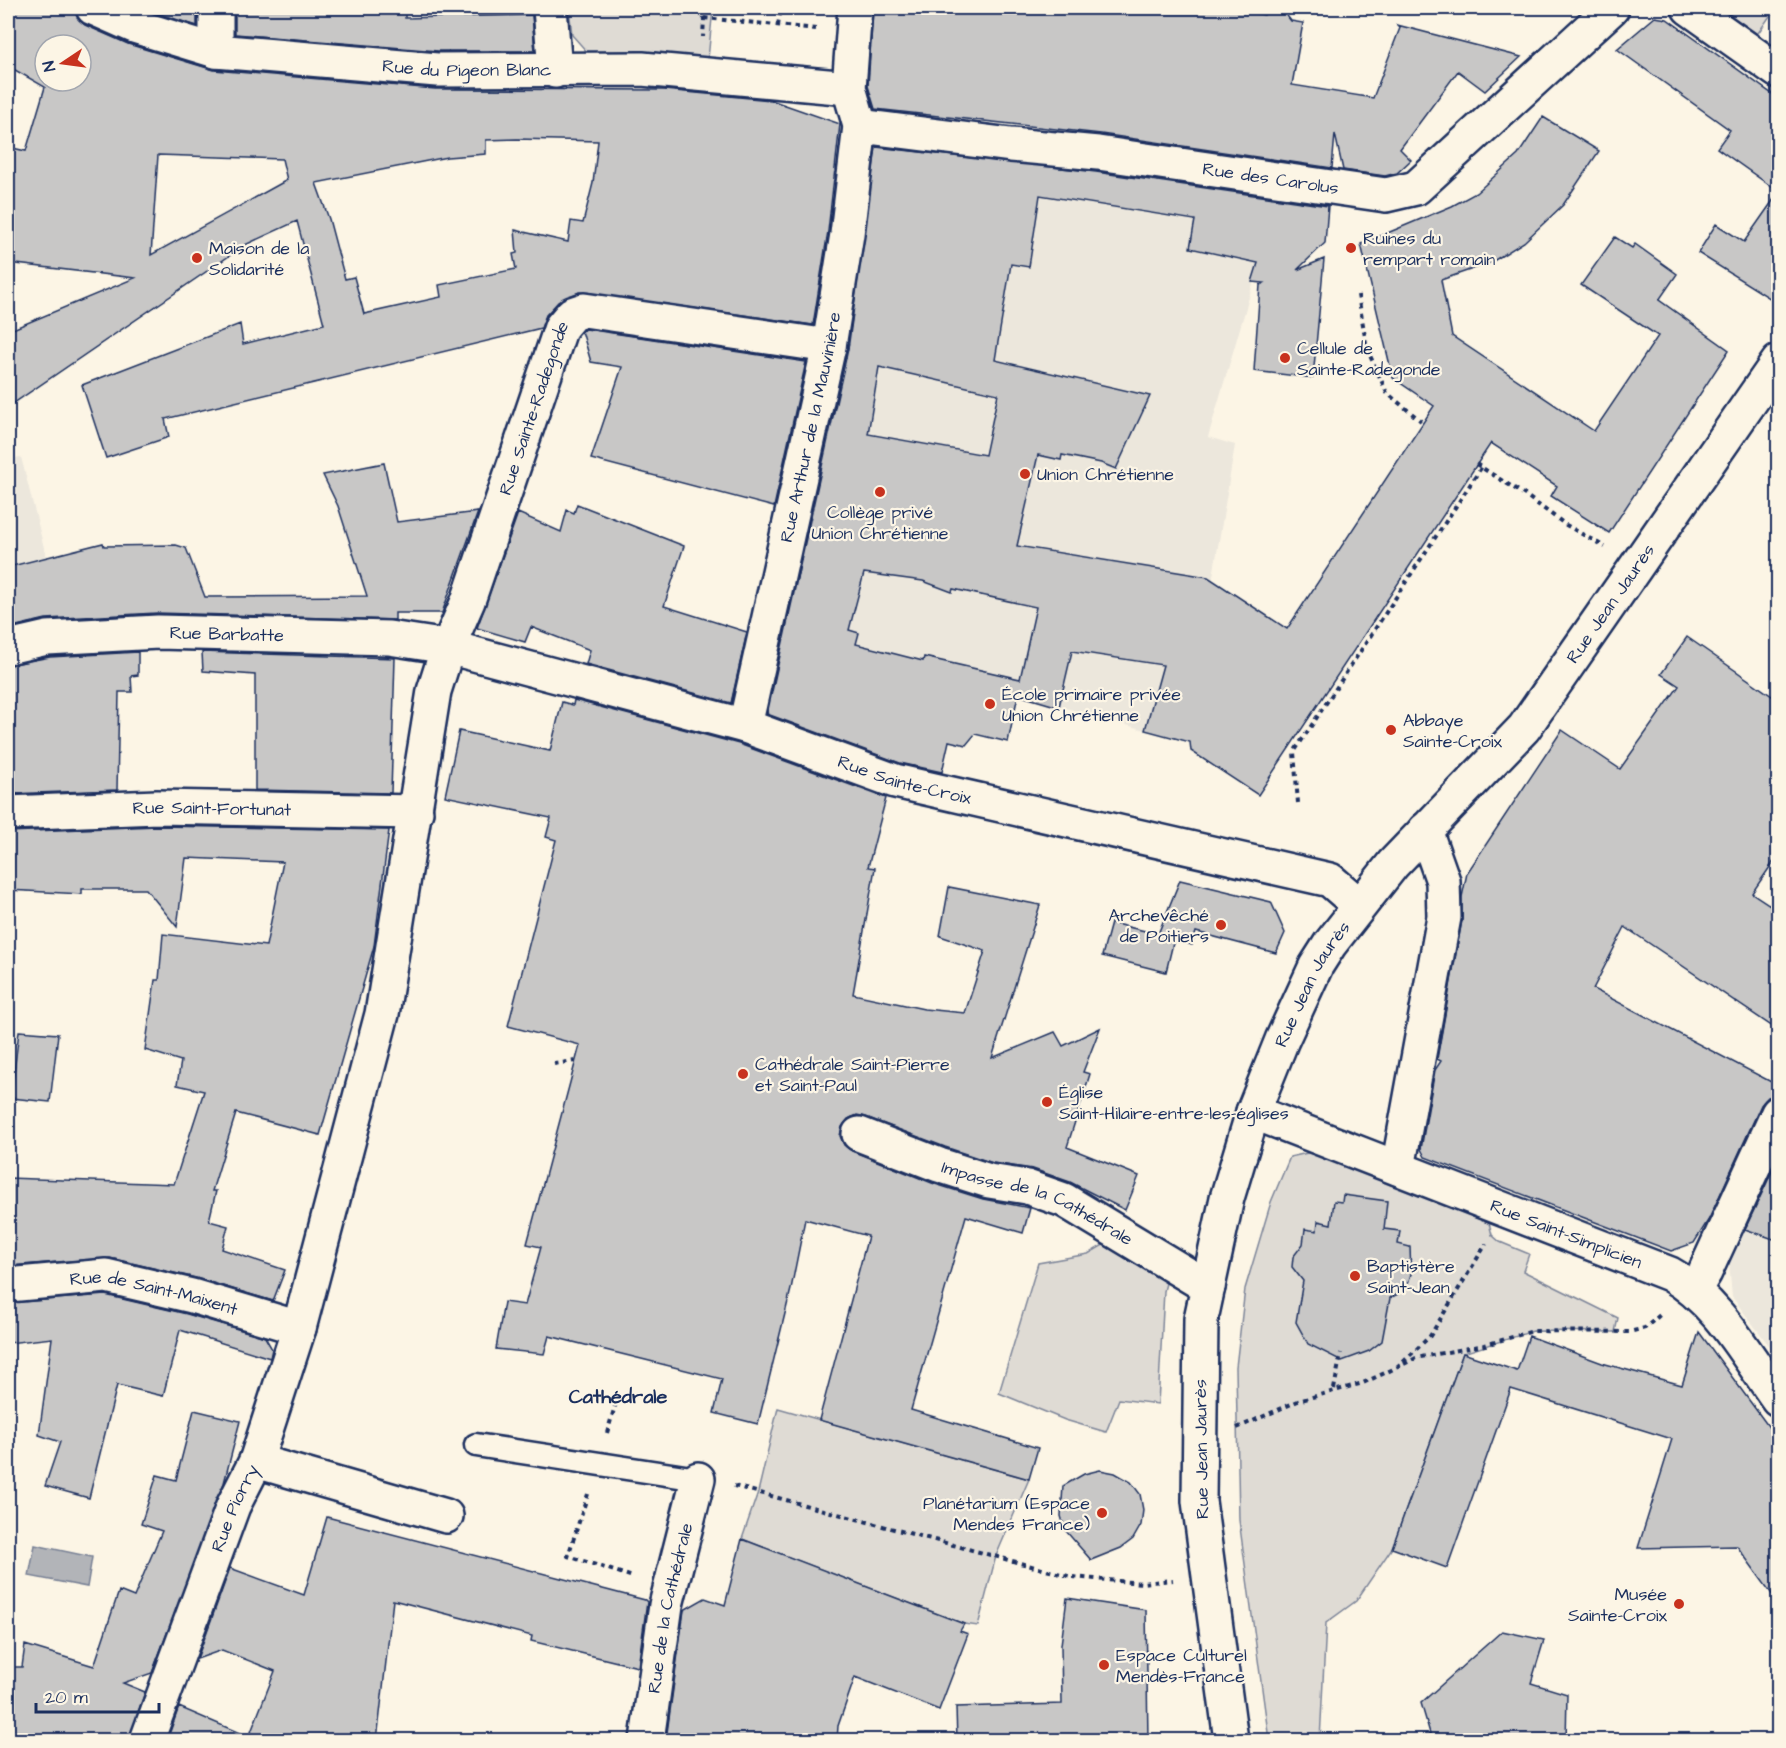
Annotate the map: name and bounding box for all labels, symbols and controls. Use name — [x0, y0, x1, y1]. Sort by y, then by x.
north arrow — [33, 33, 93, 93]
street label: Rue du Pigeon Blanc — [381, 53, 551, 84]
text: N — [38, 59, 61, 74]
street label: Rue des Carolus — [1201, 156, 1340, 201]
place label: Ruines du rempart romain — [1363, 226, 1495, 272]
place label: Maison de la Solidarité — [209, 236, 309, 282]
marker: Ruines du rempart romain — [1344, 241, 1358, 255]
marker: Maison de la Solidarité — [190, 251, 204, 265]
street label: Rue Arthur de la Mauvinière — [774, 310, 847, 545]
street label: Rue Sainte-Radegonde — [493, 315, 575, 498]
place label: Cellule de Sainte-Radegonde — [1297, 336, 1441, 383]
marker: Cellule de Sainte-Radegonde — [1278, 351, 1292, 365]
place label: Union Chrétienne — [1037, 462, 1174, 487]
marker: Union Chrétienne — [1018, 467, 1032, 481]
marker: Collège privé Union Chrétienne — [873, 485, 887, 499]
place label: Collège privé Union Chrétienne — [812, 500, 949, 546]
street label: Rue Jean Jaurès — [1561, 539, 1661, 669]
street label: Rue Barbatte — [169, 620, 285, 648]
place label: École primaire privée Union Chrétienne — [1002, 682, 1181, 728]
marker: École primaire privée Union Chrétienne — [983, 697, 997, 711]
place label: Abbaye Sainte-Croix — [1403, 708, 1503, 754]
marker: Abbaye Sainte-Croix — [1384, 723, 1398, 737]
street label: Rue Sainte-Croix — [834, 749, 974, 811]
street label: Rue Saint-Fortunat — [132, 795, 292, 823]
place label: Archevêché de Poitiers — [1108, 903, 1209, 949]
street label: Rue Jean Jaurès — [1268, 916, 1356, 1051]
marker: Archevêché de Poitiers — [1214, 918, 1228, 932]
place label: Cathédrale Saint-Pierre et Saint-Paul — [755, 1052, 950, 1098]
marker: Cathédrale Saint-Pierre et Saint-Paul — [736, 1067, 750, 1081]
place label: Église Saint-Hilaire-entre-les-églises — [1059, 1080, 1289, 1127]
marker: Église Saint-Hilaire-entre-les-églises — [1040, 1095, 1054, 1109]
street label: Impasse de la Cathédrale — [938, 1155, 1138, 1252]
street label: Rue Saint-Simplicien — [1486, 1193, 1646, 1275]
place label: Baptistère Saint-Jean — [1367, 1254, 1455, 1300]
street label: Rue de Saint-Maixent — [69, 1264, 241, 1322]
marker: Baptistère Saint-Jean — [1348, 1269, 1362, 1283]
street label: Rue Jean Jaurès — [1188, 1379, 1215, 1519]
district label: Cathédrale — [569, 1383, 667, 1411]
street label: Rue Piorry — [205, 1460, 266, 1555]
place label: Planétarium (Espace Mendes France) — [923, 1491, 1090, 1537]
marker: Planétarium (Espace Mendes France) — [1095, 1506, 1109, 1520]
street label: Rue de la Cathédrale — [642, 1520, 699, 1695]
place label: Musée Sainte-Croix — [1568, 1582, 1668, 1628]
marker: Musée Sainte-Croix — [1672, 1597, 1686, 1611]
place label: Espace Culturel Mendès-France — [1116, 1643, 1247, 1689]
marker: Espace Culturel Mendès-France — [1097, 1658, 1111, 1672]
scale bar — [36, 1676, 159, 1714]
text: 20 m — [45, 1685, 88, 1710]

